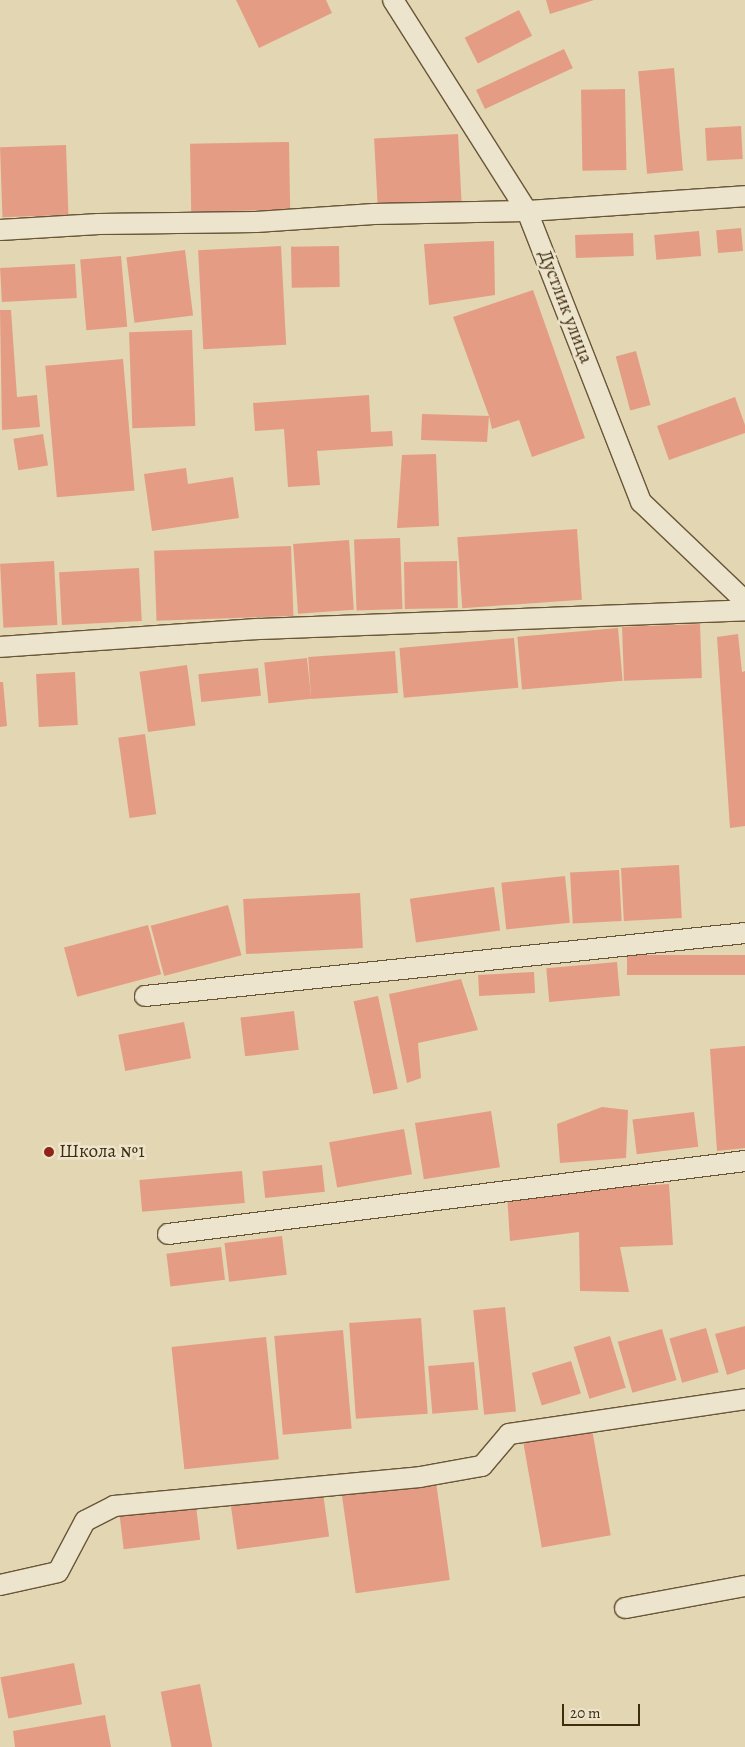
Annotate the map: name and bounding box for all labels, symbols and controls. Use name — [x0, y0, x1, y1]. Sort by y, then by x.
street label: Дустлик улица — [533, 247, 597, 367]
place label: Школа №1 — [59, 1141, 145, 1163]
marker: Школа №1 — [43, 1146, 55, 1158]
scale bar — [565, 1694, 642, 1726]
text: 20 m — [570, 1703, 601, 1723]

